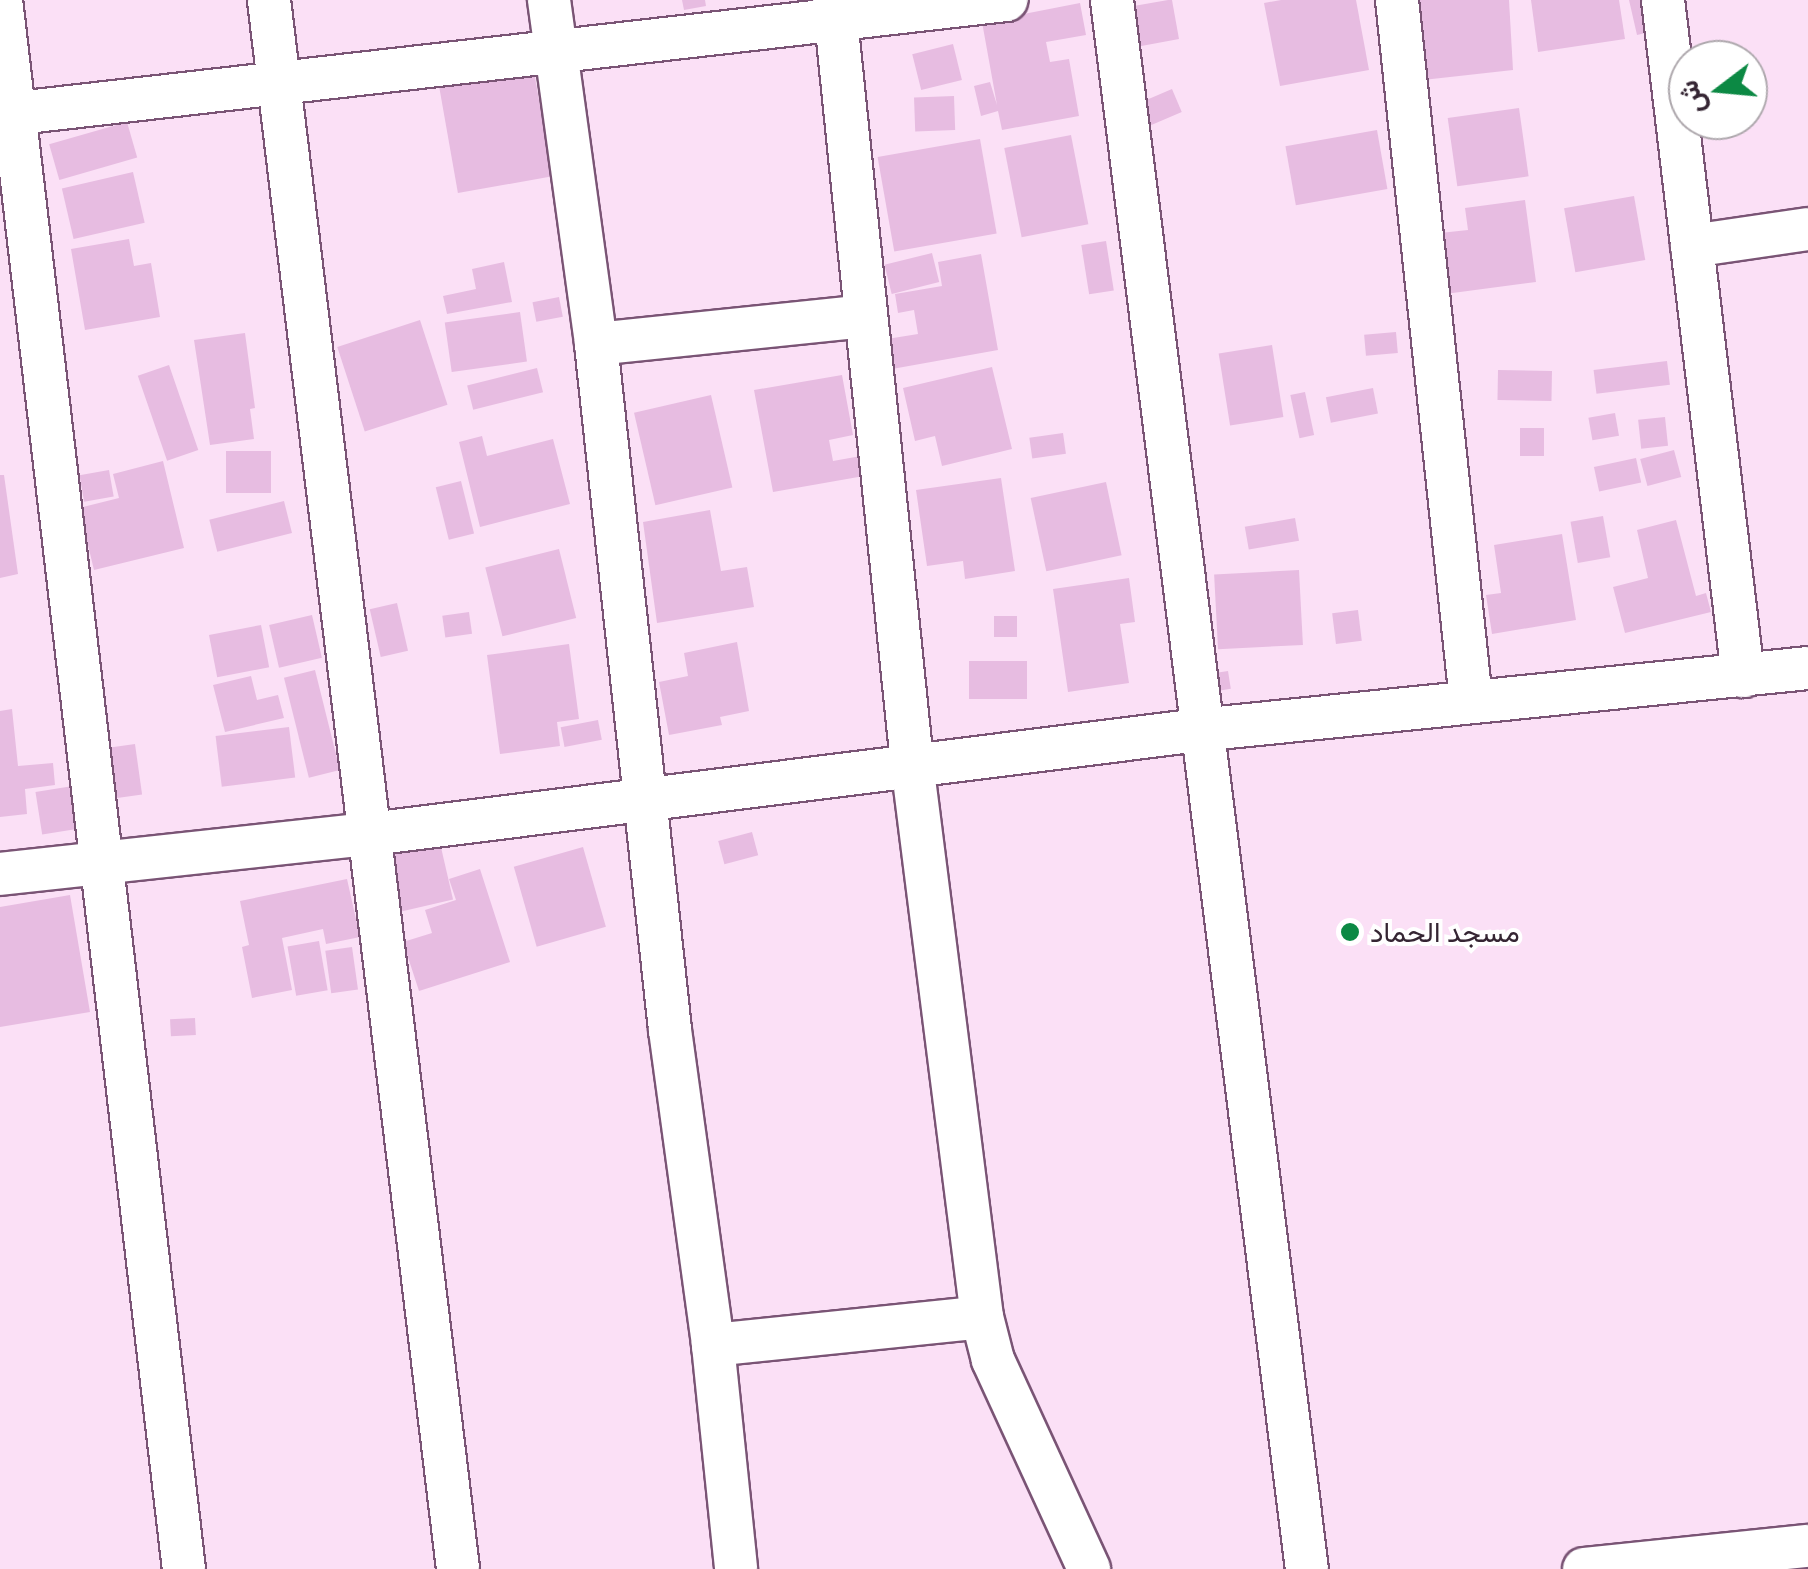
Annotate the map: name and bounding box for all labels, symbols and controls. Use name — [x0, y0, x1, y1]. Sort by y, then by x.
north arrow — [1668, 40, 1768, 140]
text: ش — [1668, 77, 1713, 119]
place label: مسجد الحماد — [1370, 915, 1520, 949]
marker: مسجد الحماد — [1339, 921, 1361, 943]

